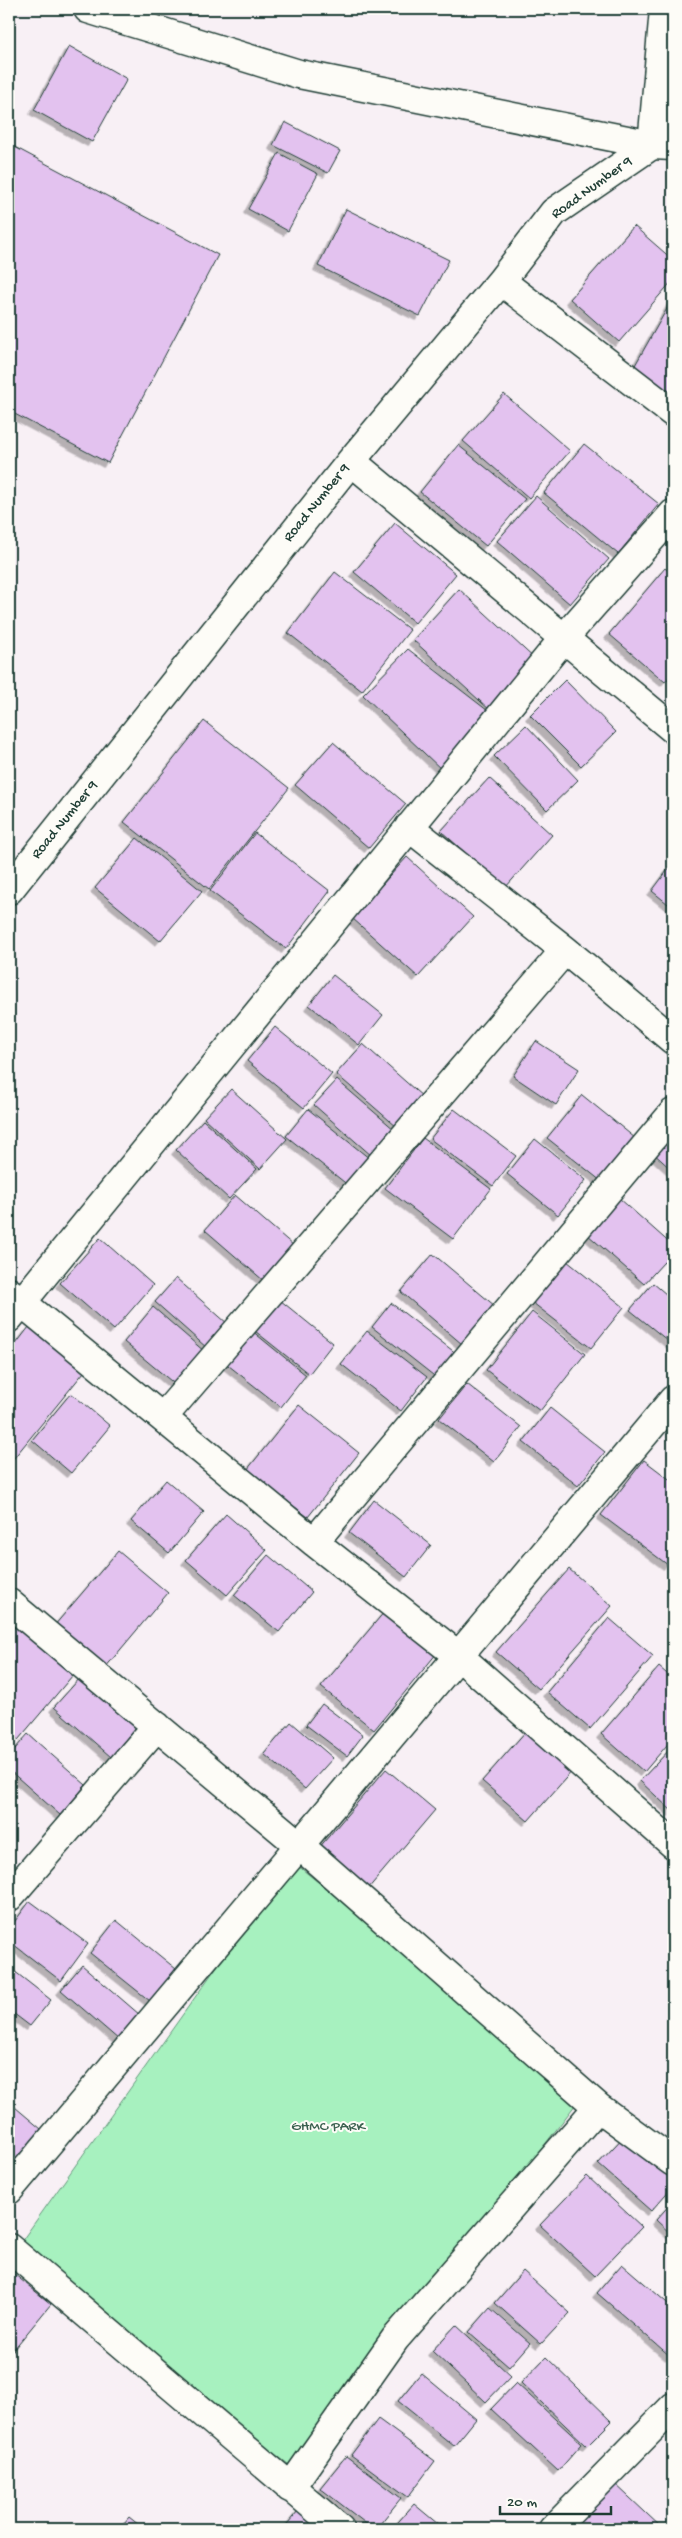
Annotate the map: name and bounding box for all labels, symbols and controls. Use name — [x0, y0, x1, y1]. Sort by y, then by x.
street label: Road Number 9 — [548, 152, 636, 223]
street label: Road Number 9 — [280, 460, 354, 546]
street label: Road Number 9 — [28, 777, 102, 863]
park label: GHMC PARK — [291, 2118, 366, 2136]
scale bar — [500, 2483, 611, 2515]
text: 20 m — [507, 2494, 537, 2512]

